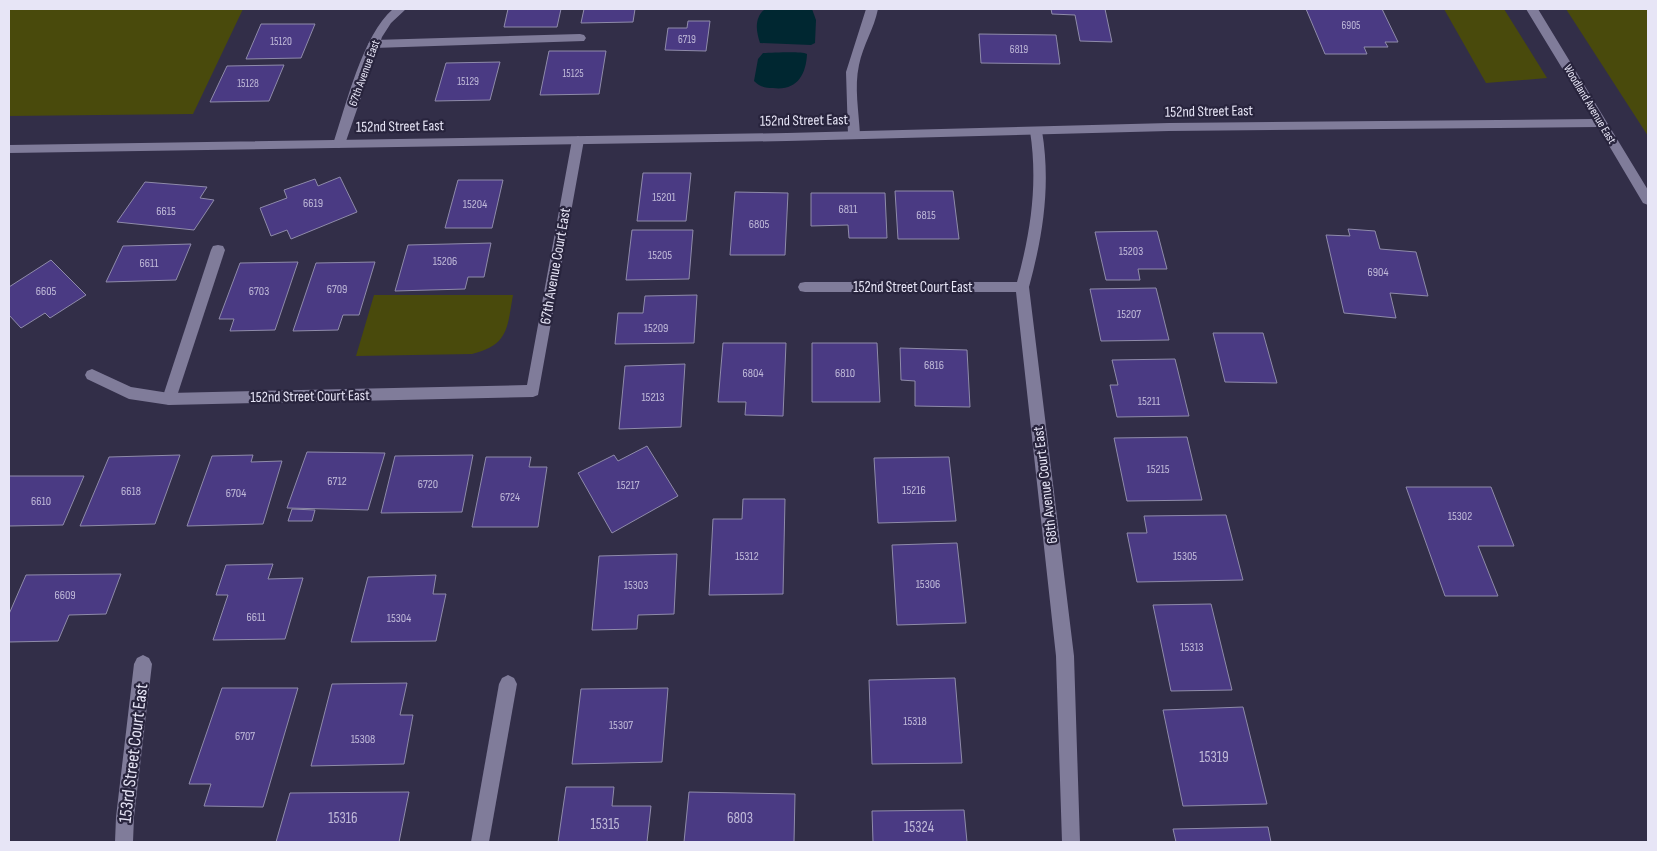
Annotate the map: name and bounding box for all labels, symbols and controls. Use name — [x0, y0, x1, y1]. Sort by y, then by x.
house number: 6905 — [1342, 19, 1360, 32]
house number: 6719 — [678, 33, 696, 46]
house number: 15120 — [270, 35, 292, 48]
street label: 67th Avenue East — [346, 38, 384, 108]
house number: 6819 — [1010, 43, 1028, 56]
street label: Woodland Avenue East — [1560, 62, 1619, 147]
house number: 15125 — [562, 67, 584, 80]
house number: 15129 — [457, 75, 479, 88]
house number: 15128 — [237, 77, 259, 90]
street label: 152nd Street East — [1165, 101, 1254, 122]
street label: 152nd Street East — [760, 110, 849, 131]
street label: 152nd Street East — [356, 116, 445, 137]
house number: 15201 — [652, 190, 677, 205]
house number: 6619 — [303, 196, 323, 211]
house number: 15204 — [463, 197, 487, 212]
house number: 6811 — [839, 202, 858, 217]
house number: 6615 — [156, 204, 176, 219]
street label: 67th Avenue Court East — [536, 206, 575, 326]
house number: 6815 — [916, 208, 936, 223]
house number: 6805 — [749, 217, 770, 232]
house number: 15203 — [1119, 244, 1143, 259]
house number: 15205 — [648, 248, 672, 263]
house number: 15206 — [433, 254, 457, 269]
house number: 6611 — [140, 256, 159, 271]
house number: 6904 — [1368, 265, 1388, 280]
street label: 152nd Street Court East — [853, 278, 973, 297]
house number: 6709 — [327, 282, 347, 297]
house number: 6605 — [36, 284, 57, 299]
house number: 6703 — [249, 284, 269, 299]
house number: 15207 — [1117, 307, 1141, 322]
house number: 15209 — [644, 321, 668, 336]
house number: 6816 — [924, 358, 944, 373]
house number: 6804 — [743, 366, 763, 381]
house number: 6810 — [835, 366, 855, 381]
street label: 152nd Street Court East — [250, 386, 370, 407]
house number: 15213 — [641, 390, 665, 405]
house number: 15211 — [1138, 394, 1161, 409]
street label: 68th Avenue Court East — [1029, 425, 1062, 545]
house number: 15215 — [1146, 462, 1170, 477]
house number: 6712 — [327, 474, 347, 489]
house number: 6720 — [418, 477, 438, 492]
house number: 15217 — [617, 478, 640, 493]
house number: 15216 — [902, 483, 926, 498]
house number: 6618 — [121, 484, 141, 499]
house number: 6704 — [226, 486, 246, 501]
house number: 6724 — [500, 490, 520, 505]
house number: 6610 — [31, 494, 51, 509]
house number: 15302 — [1448, 509, 1472, 524]
house number: 15312 — [735, 549, 759, 564]
house number: 15305 — [1173, 549, 1197, 564]
house number: 15306 — [916, 577, 940, 592]
house number: 15303 — [624, 578, 648, 593]
house number: 6609 — [54, 588, 76, 603]
house number: 6611 — [247, 610, 266, 625]
house number: 15304 — [387, 611, 411, 626]
house number: 15313 — [1180, 640, 1204, 655]
street label: 153rd Street Court East — [115, 682, 153, 824]
house number: 15318 — [903, 714, 927, 729]
house number: 15307 — [609, 718, 633, 733]
house number: 6707 — [235, 729, 255, 744]
house number: 15308 — [351, 732, 375, 747]
house number: 15319 — [1199, 748, 1229, 767]
house number: 15316 — [328, 809, 358, 828]
house number: 6803 — [727, 809, 753, 828]
house number: 15315 — [591, 815, 619, 834]
house number: 15324 — [904, 818, 934, 837]

